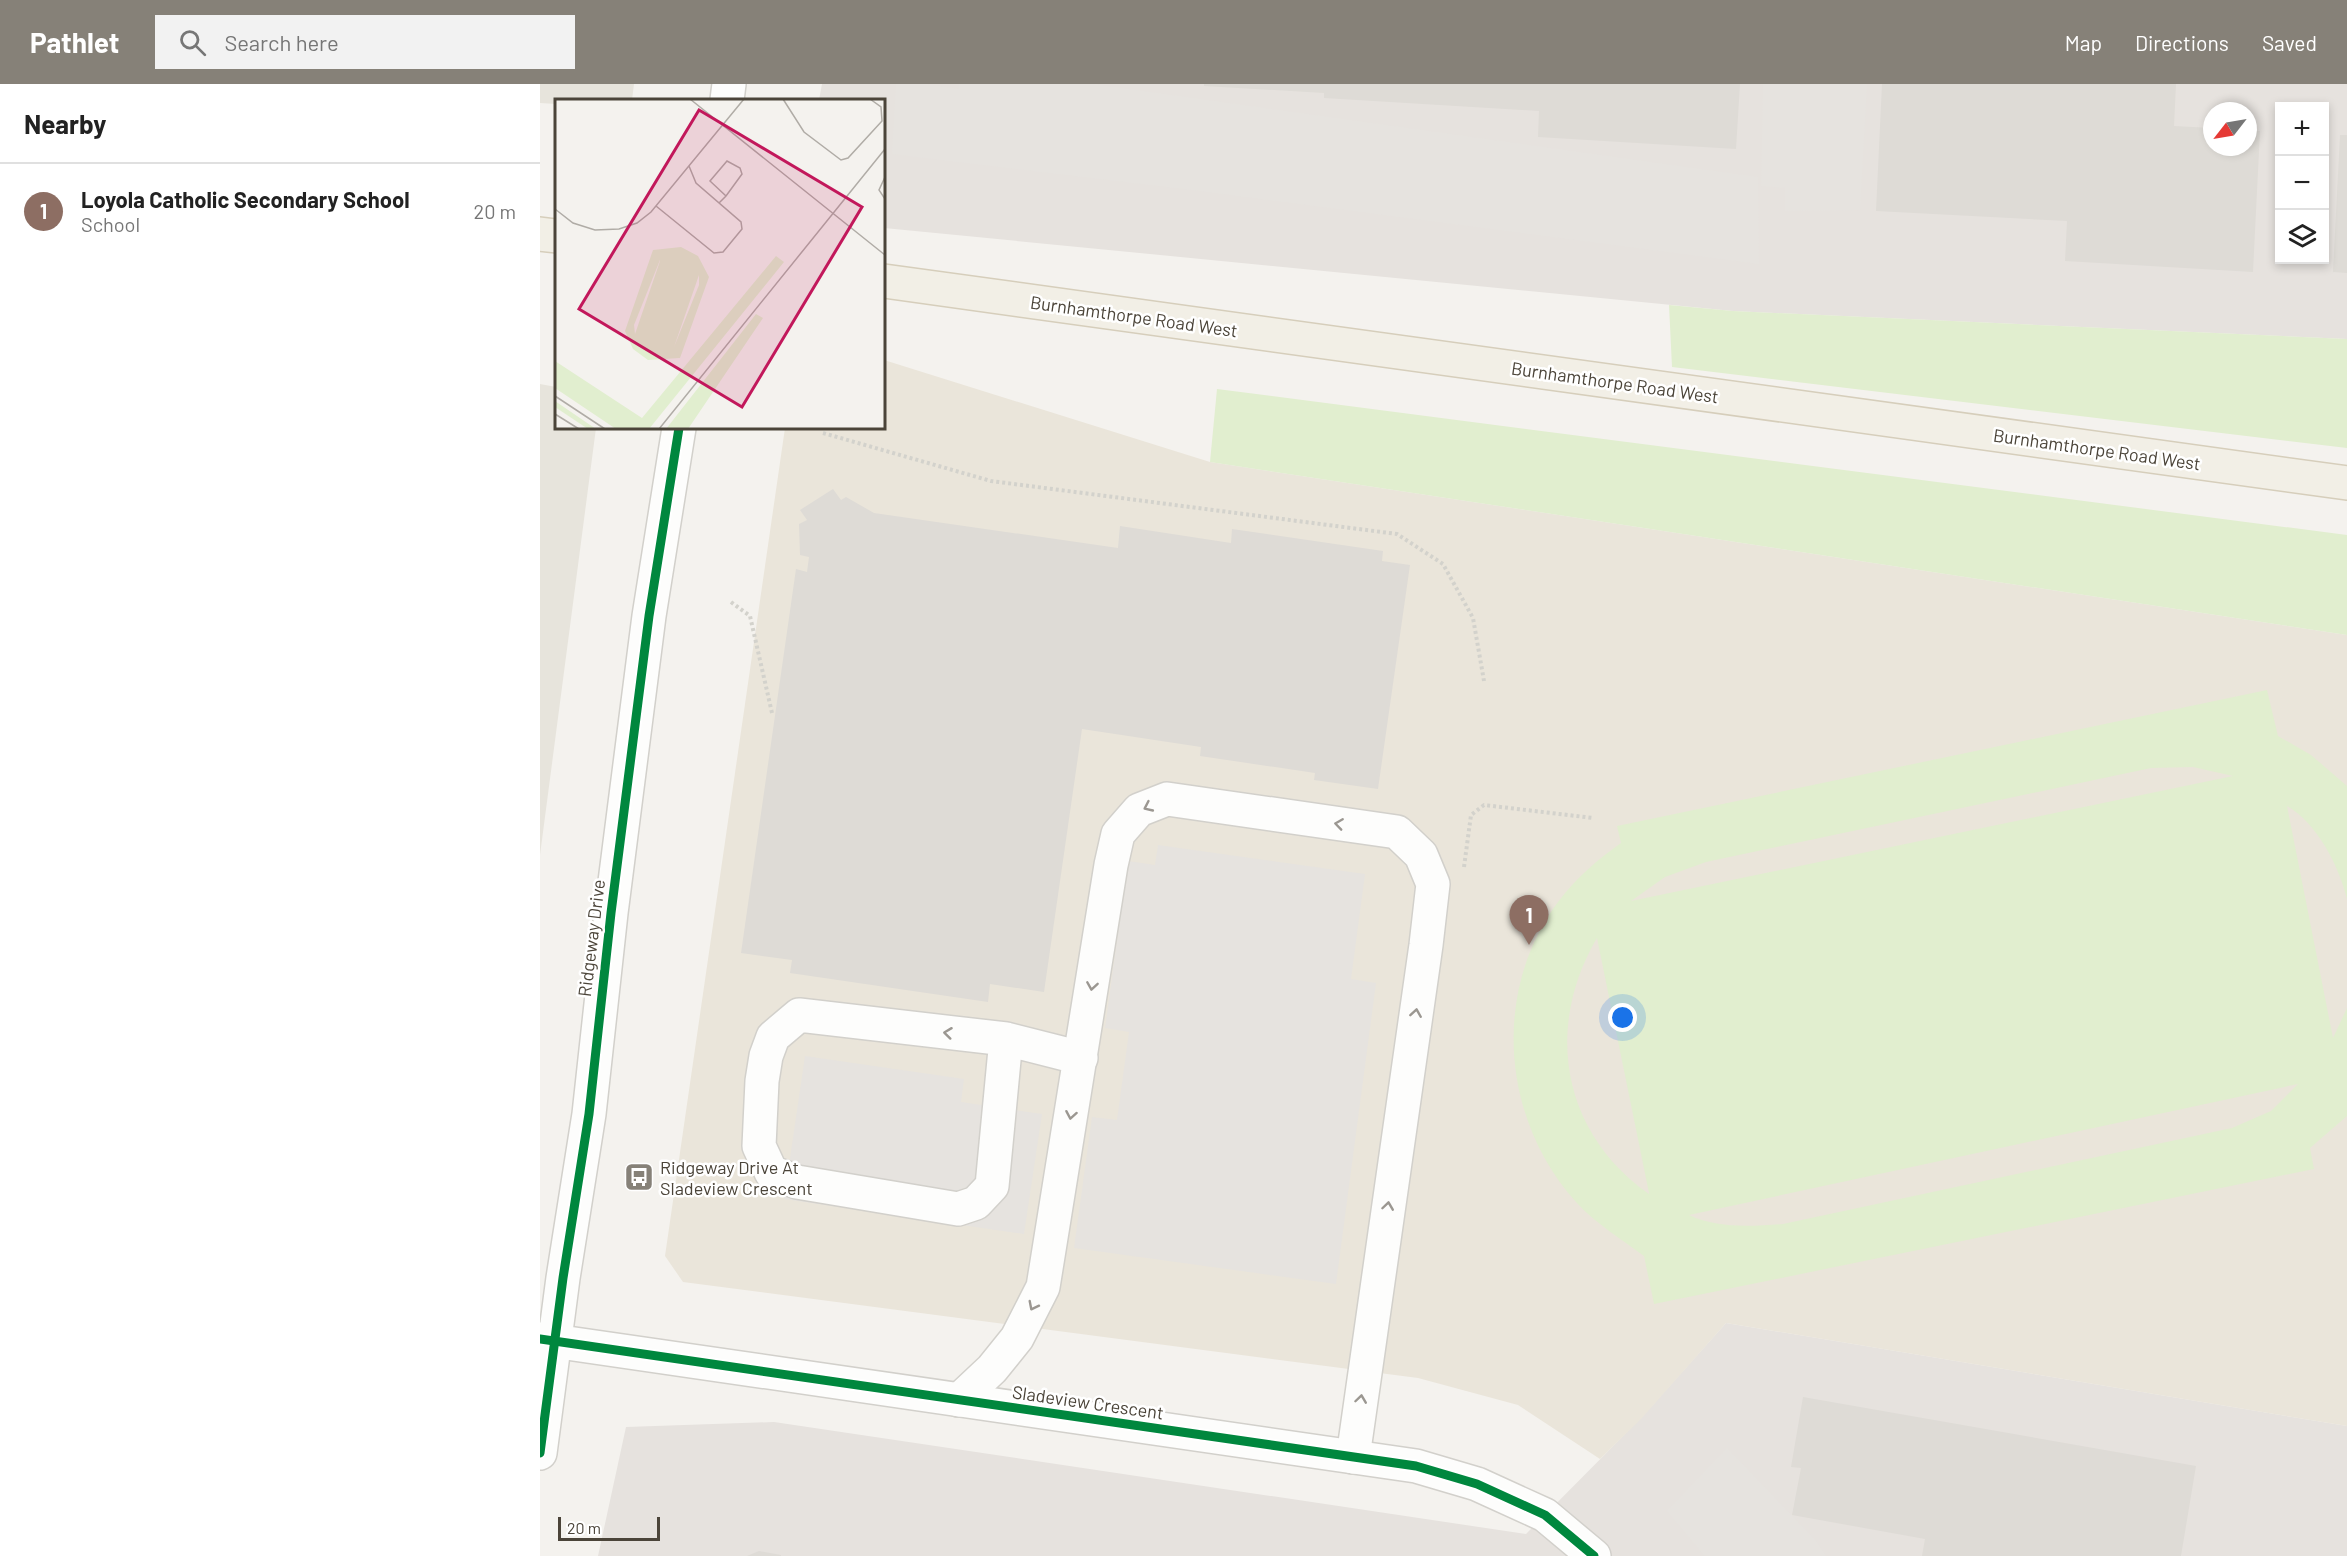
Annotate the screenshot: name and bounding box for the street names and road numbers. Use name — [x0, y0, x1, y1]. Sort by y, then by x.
street label: Burnhamthorpe Road West — [1029, 291, 1239, 341]
street label: Burnhamthorpe Road West — [1510, 357, 1720, 407]
street label: Burnhamthorpe Road West — [1992, 424, 2202, 474]
street label: Ridgeway Drive — [573, 878, 609, 998]
street label: Sladeview Crescent — [1011, 1380, 1165, 1424]

